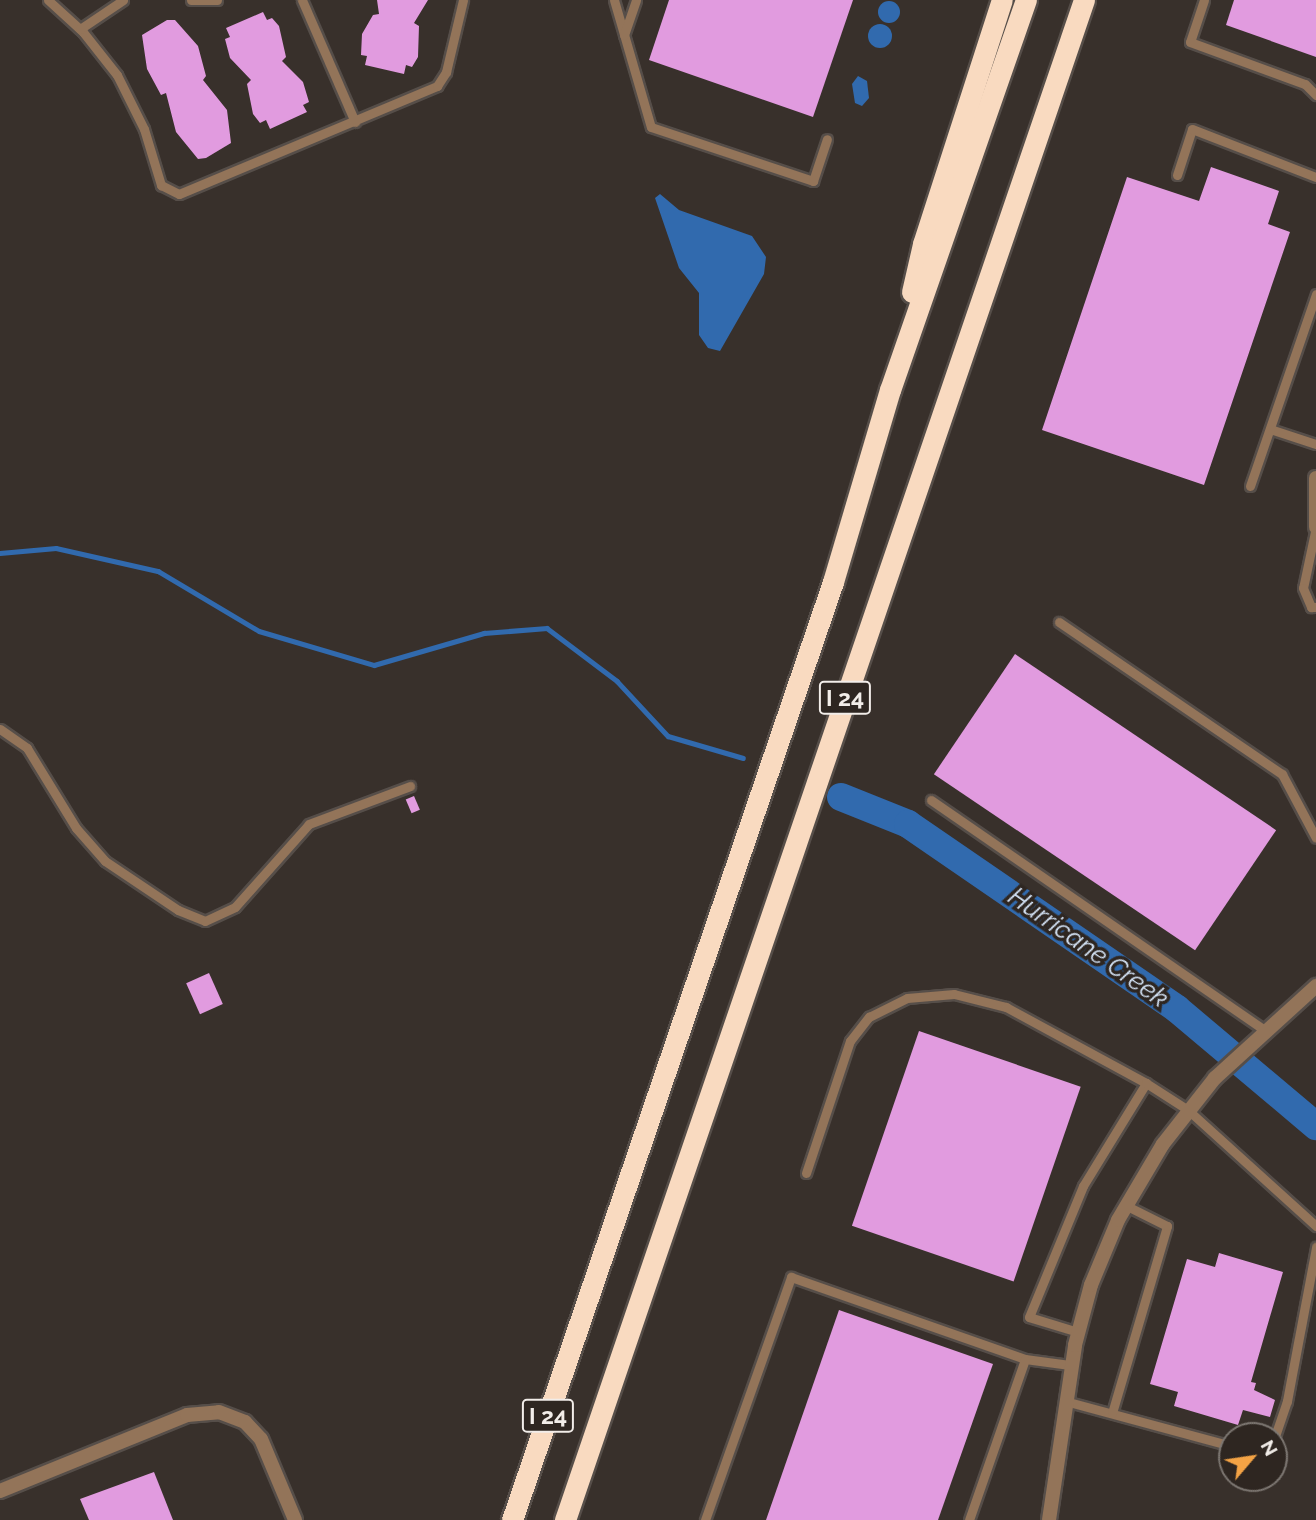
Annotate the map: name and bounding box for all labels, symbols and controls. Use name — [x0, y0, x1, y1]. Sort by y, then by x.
road number: I 24 — [819, 678, 871, 718]
water label: Hurricane Creek — [1002, 881, 1174, 1015]
road number: I 24 — [522, 1396, 574, 1436]
north arrow — [1218, 1422, 1288, 1492]
text: N — [1256, 1436, 1283, 1459]

